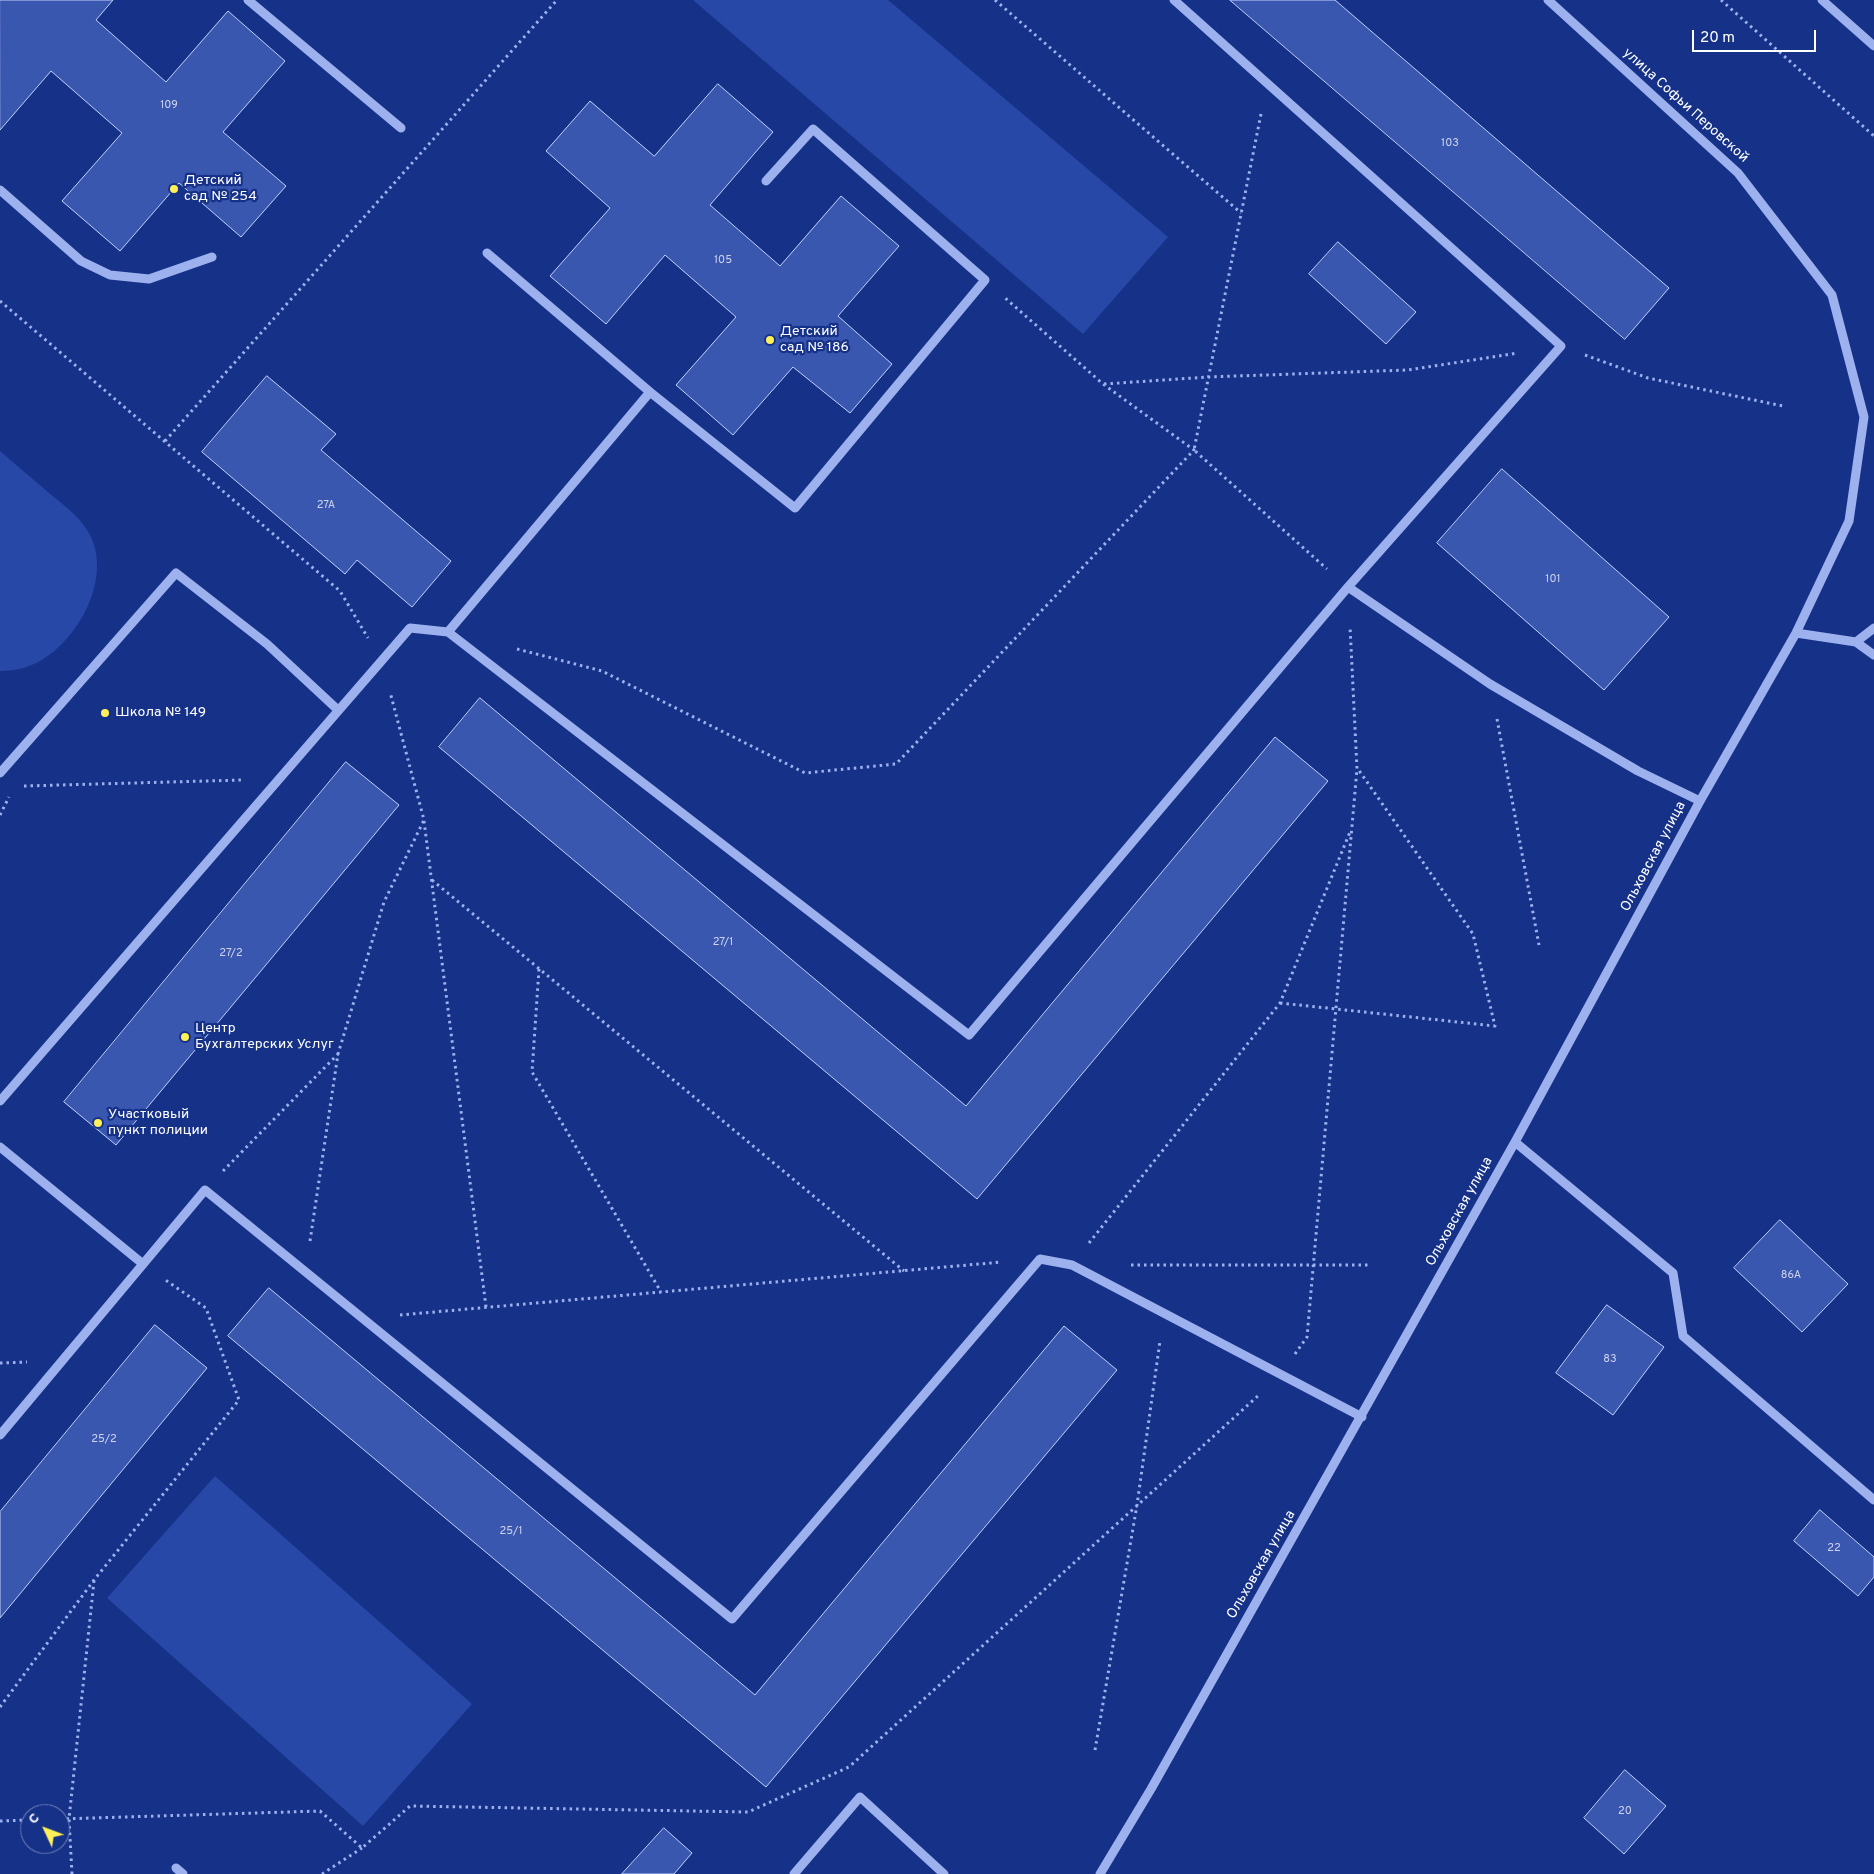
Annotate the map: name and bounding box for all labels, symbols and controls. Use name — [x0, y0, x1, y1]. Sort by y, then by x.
scale bar — [1694, 20, 1818, 52]
text: 20 m — [1700, 29, 1735, 48]
street label: улица Софьи Перовской — [1619, 45, 1751, 167]
house number: 109 — [160, 99, 178, 113]
house number: 103 — [1441, 137, 1459, 151]
place label: Детский сад № 254 — [184, 173, 257, 206]
marker: Детский сад № 254 — [168, 183, 180, 195]
house number: 105 — [714, 254, 732, 268]
place label: Детский сад № 186 — [780, 324, 849, 357]
marker: Детский сад № 186 — [764, 334, 776, 346]
house number: 27А — [317, 499, 335, 513]
house number: 101 — [1545, 573, 1561, 587]
place label: Школа № 149 — [115, 705, 206, 721]
marker: Школа № 149 — [99, 707, 111, 719]
street label: Ольховская улица — [1618, 799, 1690, 915]
house number: 27/1 — [713, 936, 733, 950]
house number: 27/2 — [219, 947, 243, 961]
place label: Центр Бухгалтерских Услуг — [195, 1021, 334, 1054]
marker: Центр Бухгалтерских Услуг — [179, 1031, 191, 1043]
place label: Участковый пункт полиции — [108, 1107, 208, 1140]
marker: Участковый пункт полиции — [92, 1117, 104, 1129]
street label: Ольховская улица — [1423, 1154, 1497, 1270]
house number: 86А — [1781, 1269, 1801, 1283]
house number: 83 — [1603, 1353, 1617, 1367]
house number: 25/2 — [91, 1433, 117, 1447]
street label: Ольховская улица — [1224, 1508, 1300, 1622]
house number: 25/1 — [499, 1525, 523, 1539]
house number: 22 — [1827, 1542, 1841, 1556]
north arrow — [20, 1804, 70, 1854]
house number: 20 — [1618, 1805, 1632, 1819]
text: С — [25, 1810, 44, 1828]

